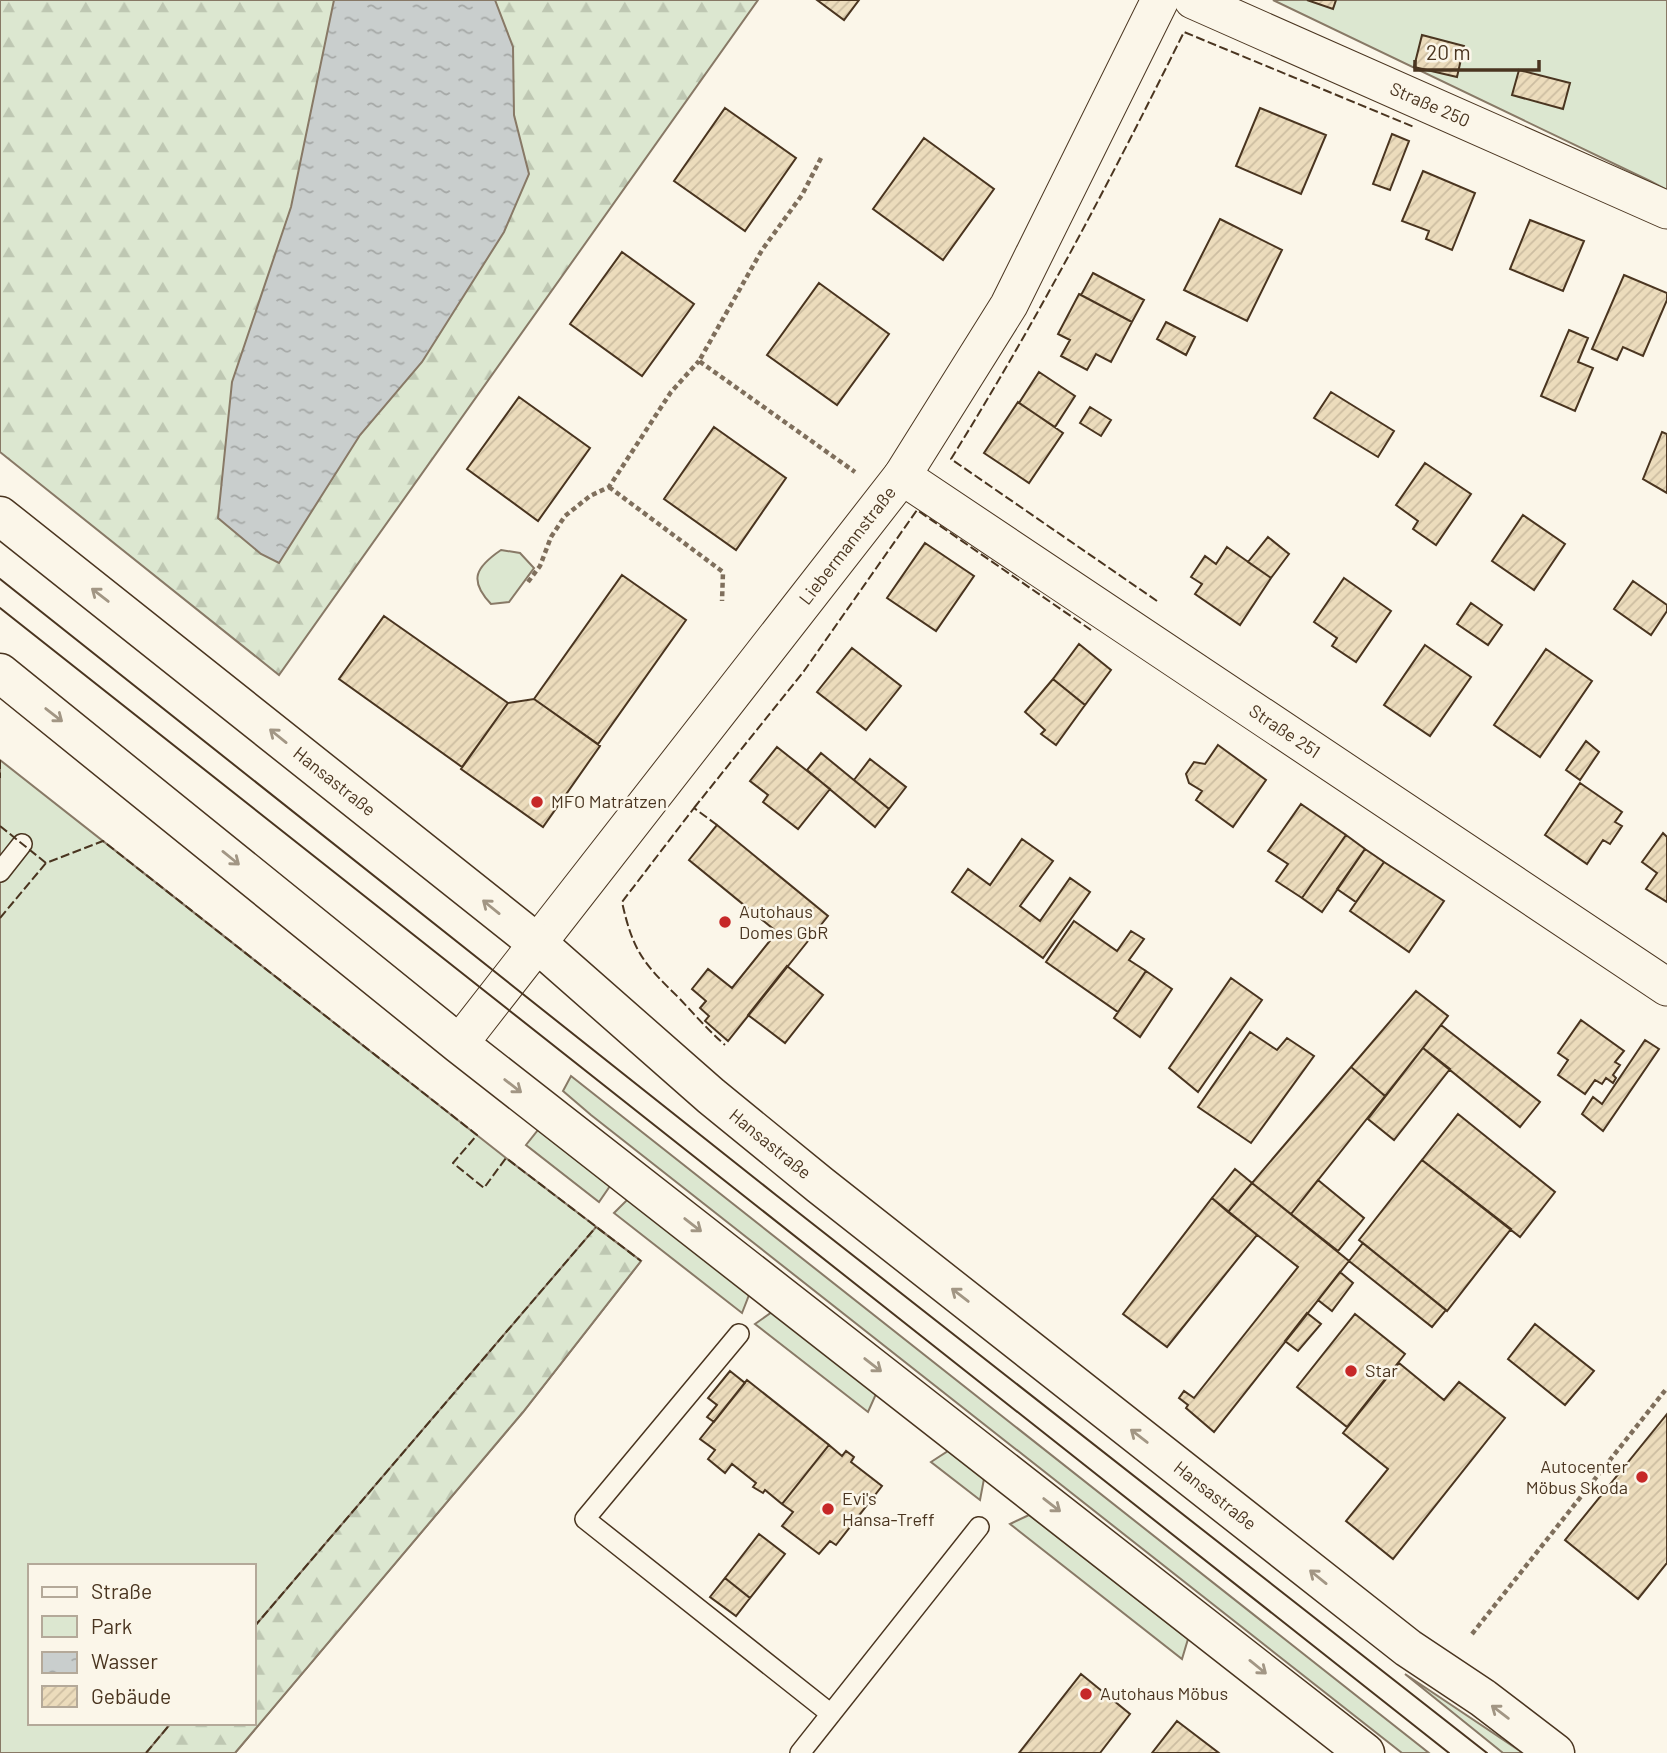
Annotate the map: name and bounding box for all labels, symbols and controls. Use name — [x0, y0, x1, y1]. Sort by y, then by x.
scale bar — [1415, 28, 1539, 72]
text: 20 m — [1426, 39, 1471, 64]
street label: Straße 250 — [1387, 77, 1474, 131]
street label: Liebermannstraße — [794, 481, 900, 609]
one-way arrow — [91, 587, 109, 602]
street label: Straße 251 — [1245, 699, 1325, 762]
one-way arrow — [44, 708, 62, 723]
one-way arrow — [269, 728, 287, 744]
street label: Hansastraße — [289, 742, 380, 820]
place label: MFO Matratzen — [551, 790, 667, 812]
marker: MFO Matratzen — [529, 794, 545, 810]
one-way arrow — [221, 850, 239, 866]
one-way arrow — [482, 899, 500, 914]
place label: Autohaus Domes GbR — [739, 900, 828, 943]
marker: Autohaus Domes GbR — [717, 914, 733, 930]
one-way arrow — [504, 1078, 522, 1093]
street label: Hansastraße — [725, 1104, 816, 1183]
one-way arrow — [684, 1217, 702, 1232]
one-way arrow — [952, 1288, 970, 1303]
one-way arrow — [863, 1357, 881, 1372]
place label: Star — [1365, 1359, 1398, 1381]
marker: Star — [1343, 1363, 1359, 1379]
one-way arrow — [1131, 1428, 1149, 1443]
place label: Autocenter Möbus Skoda — [1526, 1455, 1628, 1498]
street label: Hansastraße — [1170, 1456, 1261, 1534]
marker: Autocenter Möbus Skoda — [1634, 1469, 1650, 1485]
place label: Evi's Hansa-Treff — [842, 1487, 935, 1530]
one-way arrow — [1042, 1497, 1061, 1512]
marker: Evi's Hansa-Treff — [820, 1501, 836, 1517]
legend — [28, 1564, 256, 1725]
one-way arrow — [1309, 1569, 1327, 1584]
text: Straße — [91, 1578, 152, 1603]
text: Park — [91, 1613, 132, 1638]
text: Wasser — [91, 1648, 158, 1673]
one-way arrow — [1248, 1659, 1266, 1675]
place label: Autohaus Möbus — [1100, 1682, 1228, 1704]
text: Gebäude — [91, 1683, 171, 1708]
marker: Autohaus Möbus — [1078, 1686, 1094, 1702]
one-way arrow — [1491, 1705, 1510, 1720]

